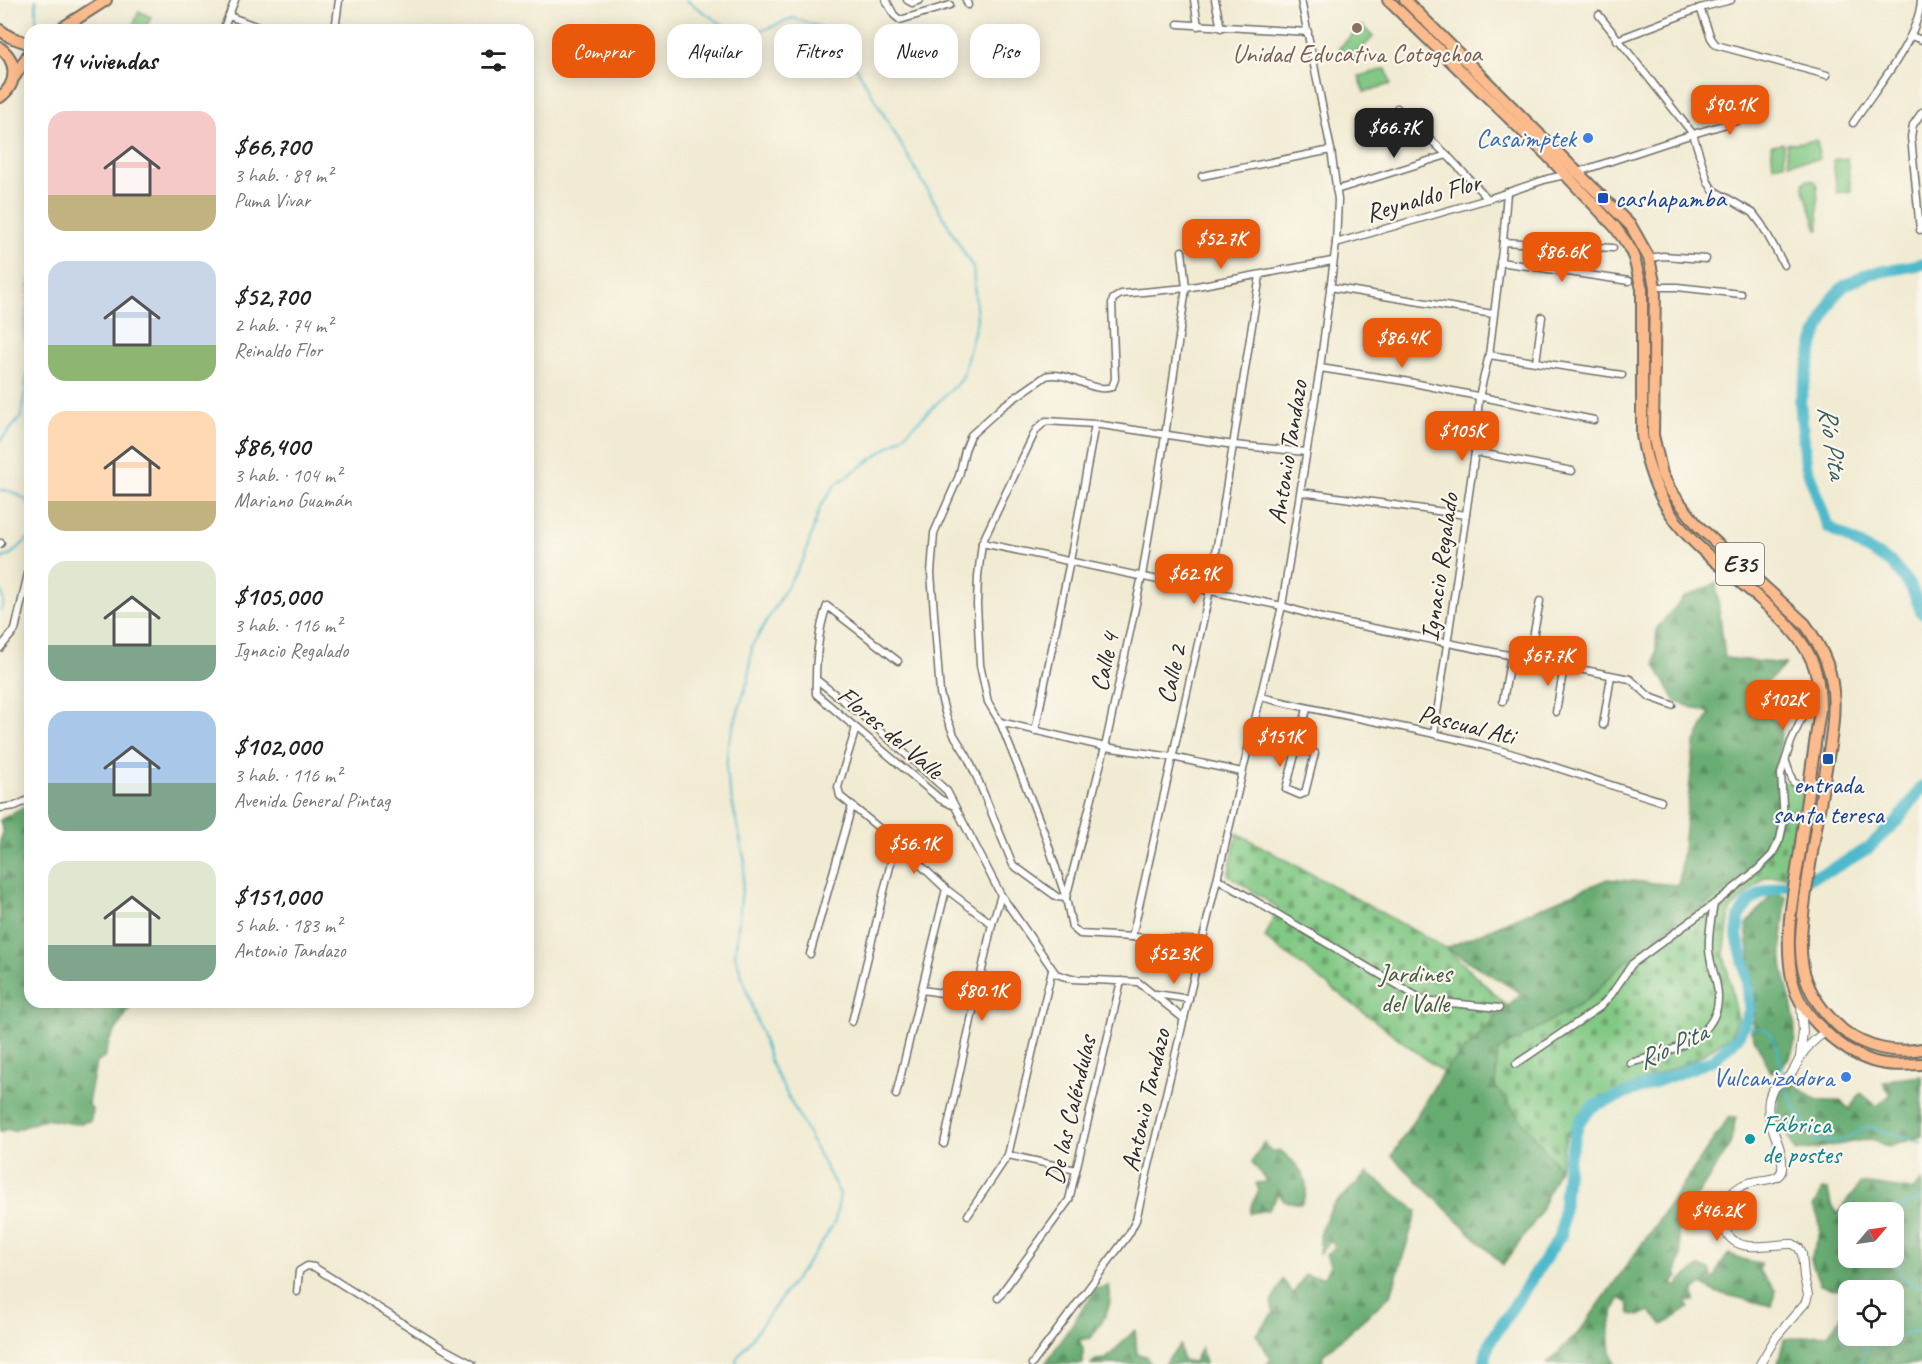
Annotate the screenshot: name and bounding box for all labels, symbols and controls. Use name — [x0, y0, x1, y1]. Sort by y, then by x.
marker: Unidad Educativa Cotogchoa — [1350, 21, 1364, 35]
chip: Comprar — [552, 24, 655, 78]
chip: Alquilar — [667, 24, 762, 78]
chip: Filtros — [774, 24, 862, 78]
chip: Nuevo — [874, 24, 958, 78]
chip: Piso — [970, 24, 1040, 78]
place label: Unidad Educativa Cotogchoa — [1232, 37, 1483, 70]
text: 14 viviendas — [48, 44, 157, 77]
icon: filters — [477, 44, 510, 77]
pin: $90.1K — [1681, 85, 1779, 136]
text: $90.1K — [1705, 92, 1755, 117]
pin: $66.7K — [1345, 108, 1443, 159]
text: $66.7K — [1369, 115, 1419, 140]
place label: Casaimptek — [1476, 122, 1578, 155]
text: $66,700 — [234, 130, 310, 163]
marker: Casaimptek — [1581, 131, 1595, 145]
icon: home — [96, 135, 168, 207]
text: 3 hab. · 89 m² — [234, 163, 332, 188]
street label: Reynaldo Flor — [1362, 165, 1487, 230]
place label: cashapamba — [1615, 182, 1727, 215]
text: Puma Vivar — [234, 188, 310, 213]
marker: cashapamba — [1596, 191, 1610, 205]
pin: $52.7K — [1172, 219, 1270, 270]
text: $52.7K — [1196, 226, 1246, 251]
pin: $86.6K — [1513, 232, 1611, 283]
text: $86.6K — [1537, 239, 1587, 264]
text: $52,700 — [234, 280, 309, 313]
icon: home — [96, 285, 168, 357]
text: 2 hab. · 74 m² — [234, 313, 332, 338]
pin: $86.4K — [1353, 318, 1451, 369]
text: $86.4K — [1377, 325, 1427, 350]
text: Reinaldo Flor — [234, 338, 322, 363]
street label: Antonio Tandazo — [1260, 376, 1315, 526]
water label: Río Pita — [1810, 403, 1856, 484]
pin: $105K — [1420, 411, 1504, 462]
text: $105K — [1439, 418, 1485, 443]
text: $86,400 — [234, 430, 310, 463]
icon: home — [96, 435, 168, 507]
text: 3 hab. · 104 m² — [234, 463, 341, 488]
text: Mariano Guamán — [234, 488, 351, 513]
street label: Ignacio Regalado — [1413, 489, 1466, 643]
road number: E35 — [1716, 543, 1764, 585]
pin: $62.9K — [1145, 554, 1243, 605]
text: $62.9K — [1169, 561, 1219, 586]
text: $105,000 — [234, 580, 321, 613]
icon: home — [96, 585, 168, 657]
text: 3 hab. · 116 m² — [234, 613, 341, 638]
street label: Calle 4 — [1082, 628, 1127, 694]
pin: $67.7K — [1499, 636, 1597, 687]
text: Ignacio Regalado — [234, 638, 348, 663]
street label: Calle 2 — [1149, 639, 1195, 707]
text: $67.7K — [1523, 643, 1573, 668]
street label: Flores del Valle — [831, 679, 952, 787]
pin: $102K — [1741, 680, 1825, 731]
text: $102K — [1760, 687, 1806, 712]
street label: Pascual Ati — [1415, 697, 1521, 753]
pin: $151K — [1238, 717, 1322, 768]
text: $151K — [1257, 724, 1303, 749]
text: $102,000 — [234, 730, 321, 763]
icon: home — [96, 735, 168, 807]
marker: entrada santa teresa — [1821, 752, 1835, 766]
text: 3 hab. · 116 m² — [234, 763, 341, 788]
place label: entrada santa teresa — [1772, 768, 1885, 831]
text: Avenida General Pintag — [234, 788, 390, 813]
pin: $56.1K — [865, 824, 963, 875]
text: $56.1K — [889, 831, 939, 856]
text: $151,000 — [234, 880, 321, 913]
icon: home — [96, 885, 168, 957]
text: 5 hab. · 183 m² — [234, 913, 341, 938]
pin: $52.3K — [1125, 934, 1223, 985]
text: Antonio Tandazo — [234, 938, 346, 963]
text: $52.3K — [1149, 941, 1199, 966]
park label: Jardines del Valle — [1377, 957, 1453, 1020]
pin: $80.1K — [933, 971, 1031, 1022]
text: $80.1K — [957, 978, 1007, 1003]
water label: Río Pita — [1632, 1014, 1715, 1077]
street label: Antonio Tandazo — [1113, 1024, 1178, 1174]
street label: De las Caléndulas — [1037, 1031, 1104, 1187]
place label: Vulcanizadora — [1713, 1061, 1836, 1094]
marker: Vulcanizadora — [1839, 1070, 1853, 1084]
place label: Fábrica de postes — [1762, 1108, 1843, 1171]
marker: Fábrica de postes — [1743, 1132, 1757, 1146]
pin: $46.2K — [1668, 1191, 1766, 1242]
text: $46.2K — [1692, 1198, 1742, 1223]
north arrow — [1838, 1202, 1904, 1268]
map controls — [1838, 1202, 1904, 1346]
button: locate — [1838, 1280, 1904, 1346]

